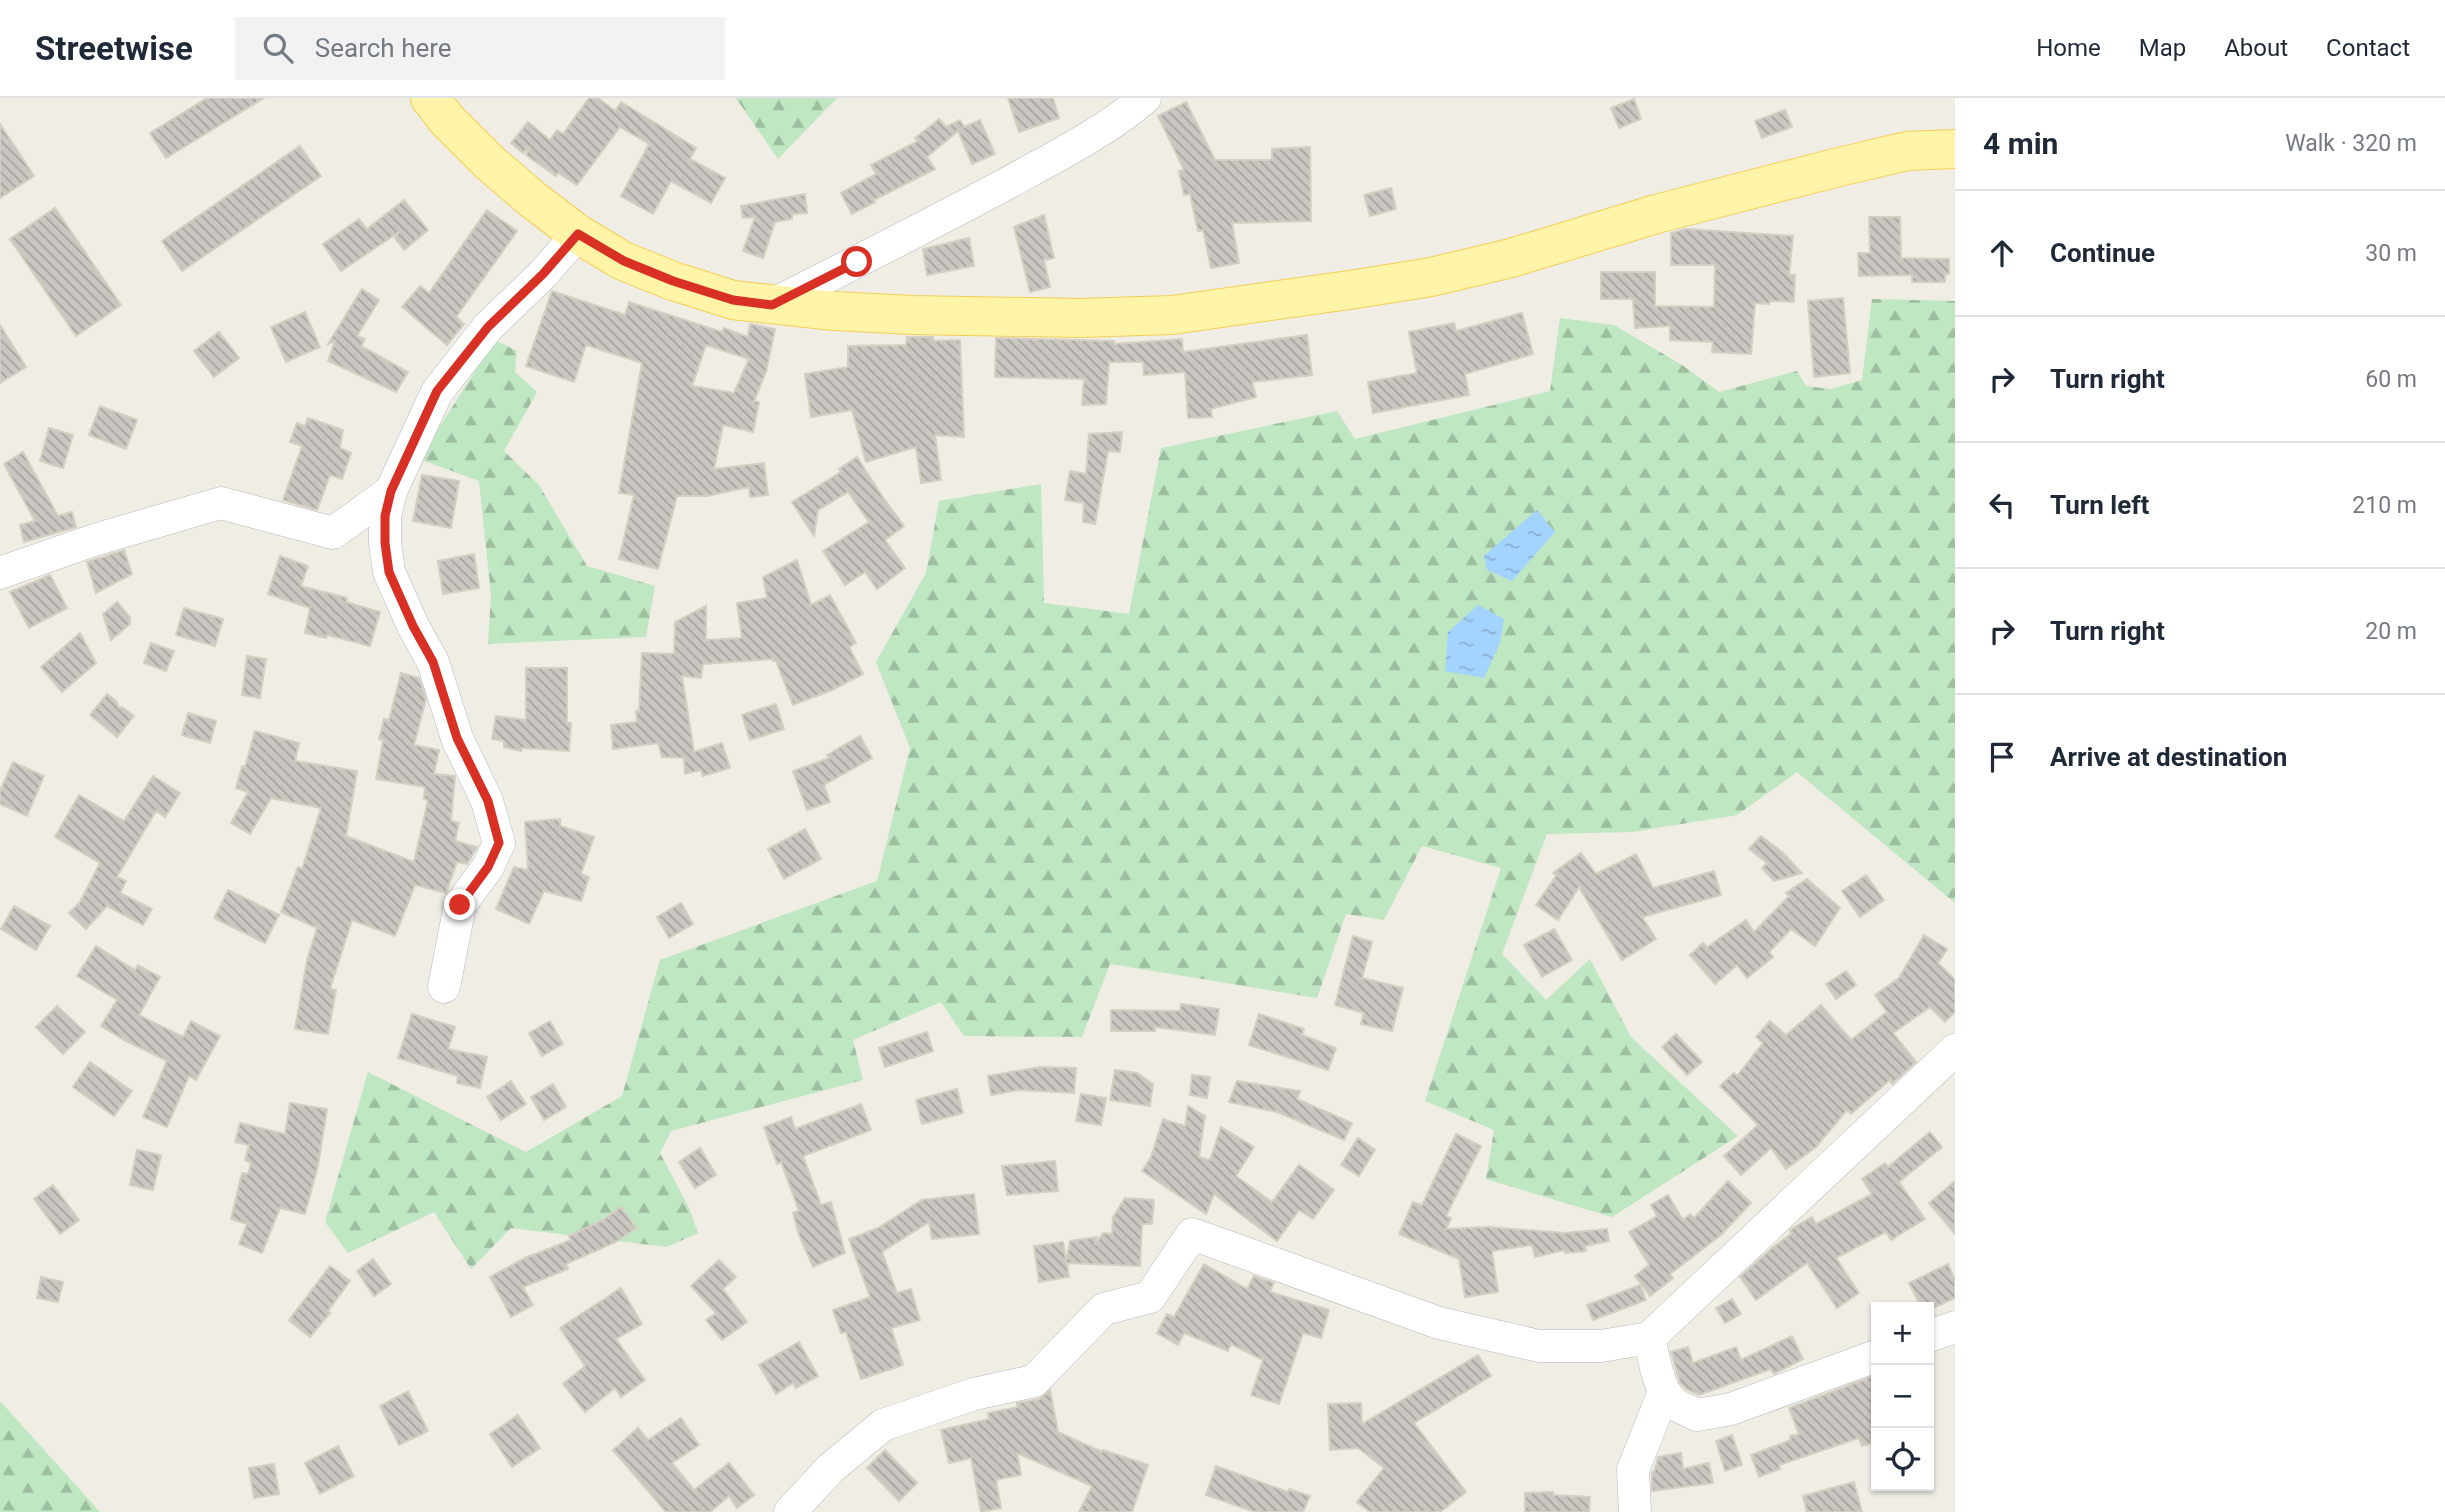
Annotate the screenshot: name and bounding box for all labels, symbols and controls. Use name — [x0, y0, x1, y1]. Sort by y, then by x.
search box — [235, 17, 725, 80]
text: Streetwise — [35, 29, 193, 68]
icon: search — [259, 29, 297, 67]
text: Search here — [315, 33, 452, 63]
text: Home — [2036, 34, 2101, 62]
text: Map — [2139, 34, 2186, 62]
text: About — [2224, 34, 2288, 62]
text: Contact — [2326, 34, 2410, 62]
text: 4 min — [1983, 126, 2058, 161]
text: Walk · 320 m — [2285, 130, 2417, 157]
icon: ahead — [1983, 234, 2021, 272]
text: Continue — [2050, 238, 2155, 268]
text: 30 m — [2365, 240, 2417, 267]
route start — [841, 246, 872, 277]
icon: right — [1983, 360, 2021, 398]
text: Turn right — [2050, 364, 2165, 394]
text: 60 m — [2365, 366, 2417, 393]
icon: left — [1983, 486, 2021, 524]
text: Turn left — [2050, 490, 2149, 520]
text: 210 m — [2352, 492, 2417, 519]
icon: right — [1983, 612, 2021, 650]
text: Turn right — [2050, 616, 2165, 646]
text: 20 m — [2365, 618, 2417, 645]
icon: arrive — [1983, 738, 2021, 776]
text: Arrive at destination — [2050, 742, 2287, 772]
route end — [444, 889, 475, 920]
map controls — [1871, 1302, 1934, 1491]
button: + — [1871, 1302, 1934, 1365]
button: − — [1871, 1365, 1934, 1428]
button: locate — [1871, 1428, 1934, 1491]

